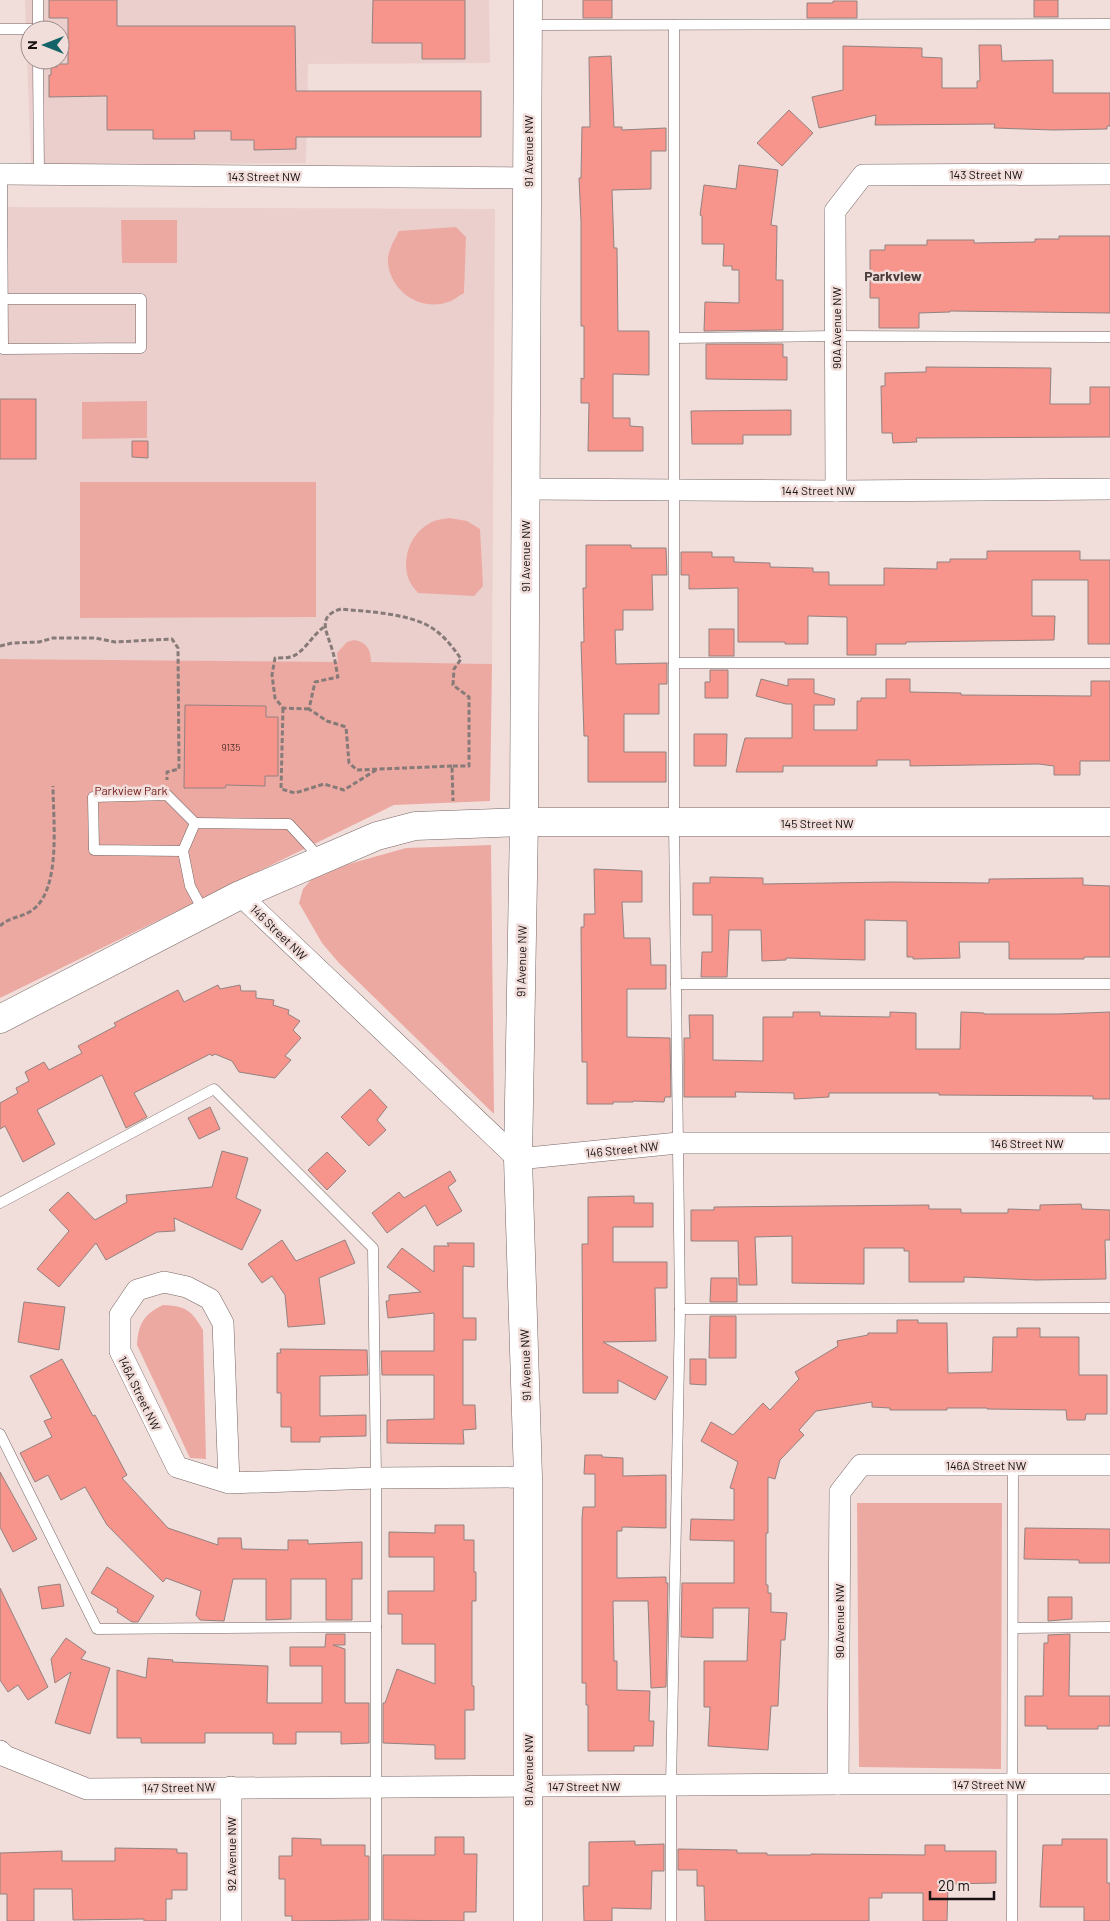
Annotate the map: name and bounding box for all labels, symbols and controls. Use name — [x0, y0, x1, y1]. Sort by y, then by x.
north arrow — [20, 20, 70, 70]
text: N — [23, 40, 40, 50]
street label: 91 Avenue NW — [521, 115, 535, 187]
street label: 143 Street NW — [949, 167, 1023, 181]
street label: 143 Street NW — [227, 169, 301, 183]
district label: Parkview — [864, 267, 922, 284]
street label: 90A Avenue NW — [829, 287, 843, 369]
street label: 144 Street NW — [781, 483, 855, 497]
street label: 91 Avenue NW — [518, 520, 532, 592]
house number: 9135 — [222, 741, 240, 753]
park label: Parkview Park — [94, 783, 168, 797]
street label: 145 Street NW — [780, 816, 854, 830]
street label: 146 Street NW — [248, 902, 311, 963]
street label: 91 Avenue NW — [513, 925, 529, 997]
street label: 146 Street NW — [990, 1136, 1064, 1150]
street label: 146 Street NW — [585, 1138, 660, 1160]
street label: 91 Avenue NW — [517, 1328, 533, 1401]
street label: 146A Street NW — [116, 1354, 164, 1433]
street label: 146A Street NW — [946, 1458, 1027, 1472]
street label: 90 Avenue NW — [832, 1583, 846, 1658]
street label: 91 Avenue NW — [521, 1734, 535, 1806]
street label: 147 Street NW — [953, 1777, 1026, 1791]
street label: 147 Street NW — [143, 1779, 216, 1795]
street label: 147 Street NW — [548, 1779, 621, 1793]
street label: 92 Avenue NW — [224, 1816, 238, 1891]
scale bar — [930, 1868, 994, 1900]
text: 20 m — [938, 1876, 970, 1894]

